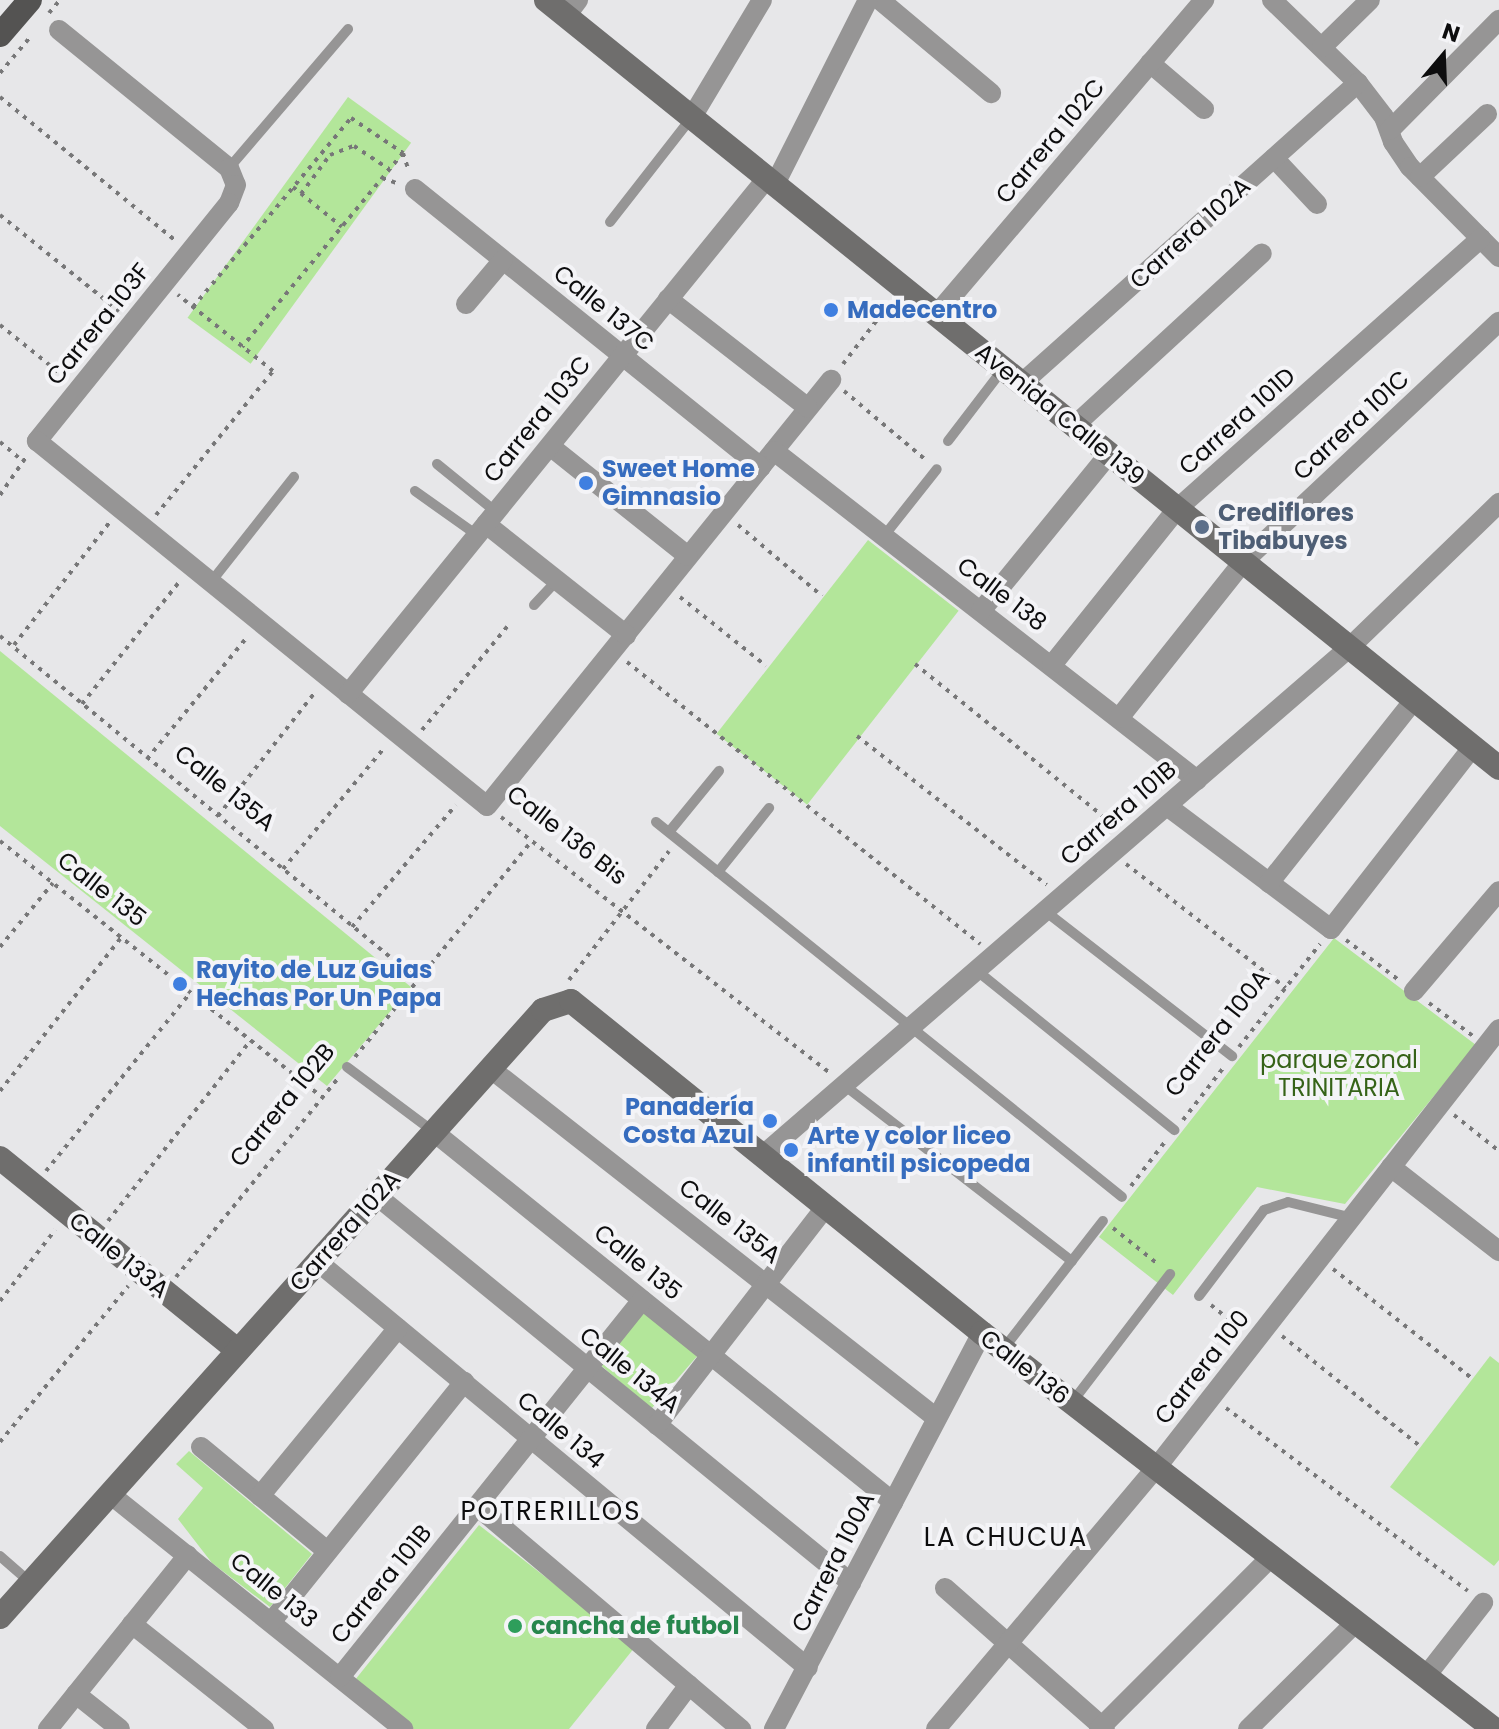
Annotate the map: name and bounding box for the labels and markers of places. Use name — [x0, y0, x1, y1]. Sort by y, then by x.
place label: Madecentro — [847, 296, 997, 324]
marker: Madecentro — [822, 301, 840, 319]
place label: Sweet Home Gimnasio — [602, 455, 755, 511]
marker: Sweet Home Gimnasio — [577, 474, 595, 492]
place label: Crediflores Tibabuyes — [1218, 499, 1354, 555]
marker: Crediflores Tibabuyes — [1193, 518, 1211, 536]
place label: Rayito de Luz Guias Hechas Por Un Papa — [196, 956, 441, 1012]
marker: Rayito de Luz Guias Hechas Por Un Papa — [171, 975, 189, 993]
place label: Panadería Costa Azul — [623, 1093, 754, 1149]
marker: Panadería Costa Azul — [761, 1112, 779, 1130]
place label: Arte y color liceo infantil psicopeda — [807, 1122, 1031, 1178]
marker: Arte y color liceo infantil psicopeda — [782, 1141, 800, 1159]
place label: cancha de futbol — [531, 1612, 739, 1640]
marker: cancha de futbol — [506, 1617, 524, 1635]

